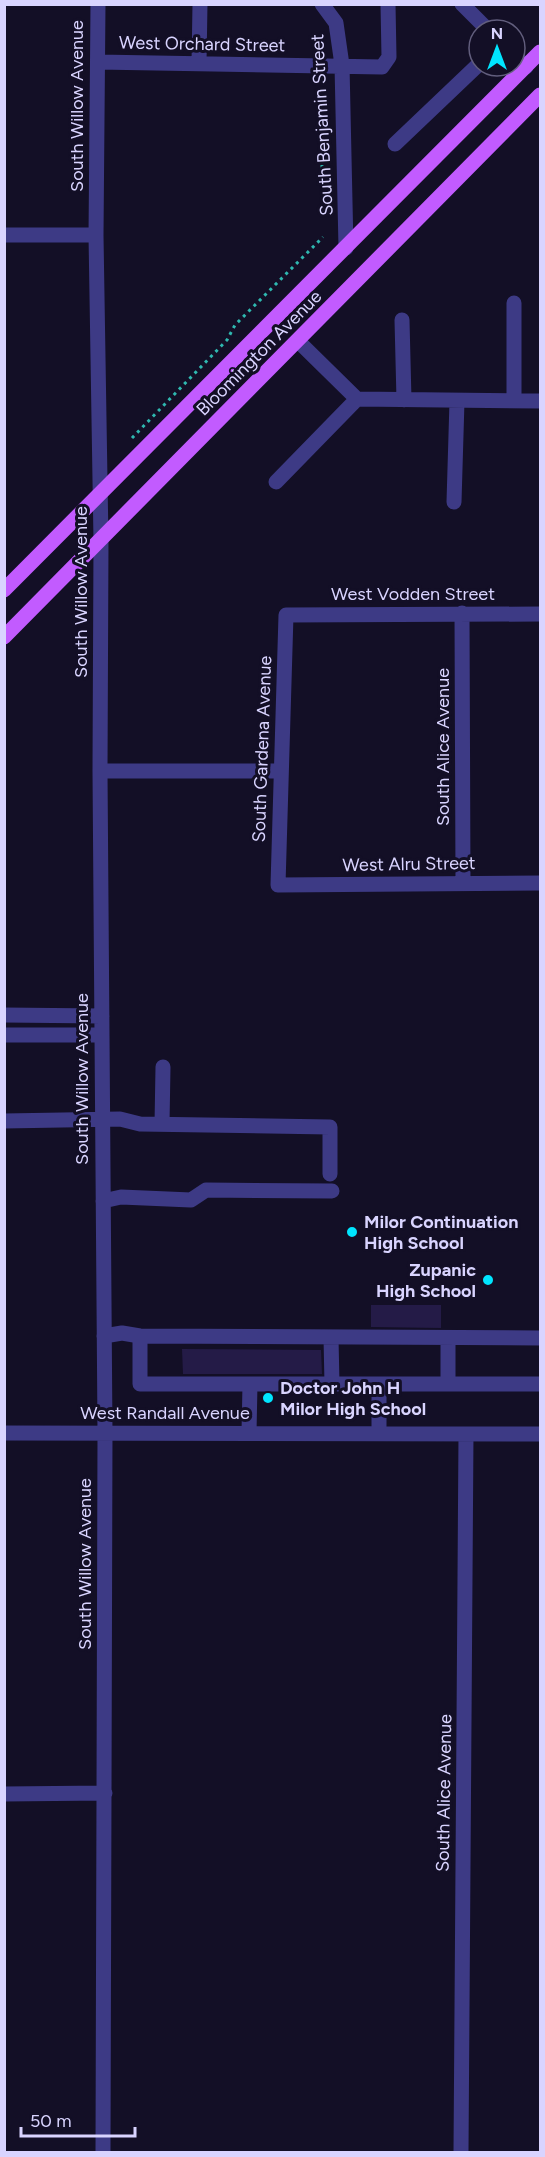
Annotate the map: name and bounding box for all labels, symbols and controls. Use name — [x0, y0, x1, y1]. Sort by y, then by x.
north arrow — [467, 18, 527, 78]
street label: South Willow Avenue — [66, 20, 88, 192]
text: N — [491, 24, 503, 43]
street label: West Orchard Street — [119, 32, 286, 56]
street label: South Benjamin Street — [306, 33, 338, 217]
street label: Bloomington Avenue — [192, 286, 326, 420]
street label: South Willow Avenue — [70, 506, 92, 678]
street label: West Vodden Street — [331, 583, 495, 605]
street label: South Gardena Avenue — [248, 655, 276, 843]
street label: South Alice Avenue — [432, 668, 454, 826]
street label: West Alru Street — [342, 852, 476, 876]
street label: South Willow Avenue — [71, 993, 93, 1165]
place label: Milor Continuation High School — [364, 1211, 519, 1254]
marker: Milor Continuation High School — [345, 1225, 359, 1239]
place label: Zupanic High School — [376, 1259, 476, 1302]
marker: Zupanic High School — [481, 1273, 495, 1287]
place label: Doctor John H Milor High School — [280, 1377, 426, 1420]
marker: Doctor John H Milor High School — [261, 1391, 275, 1405]
street label: West Randall Avenue — [80, 1402, 250, 1424]
street label: South Willow Avenue — [74, 1478, 96, 1650]
street label: South Alice Avenue — [432, 1714, 456, 1872]
scale bar — [21, 2100, 135, 2138]
text: 50 m — [30, 2110, 72, 2132]

